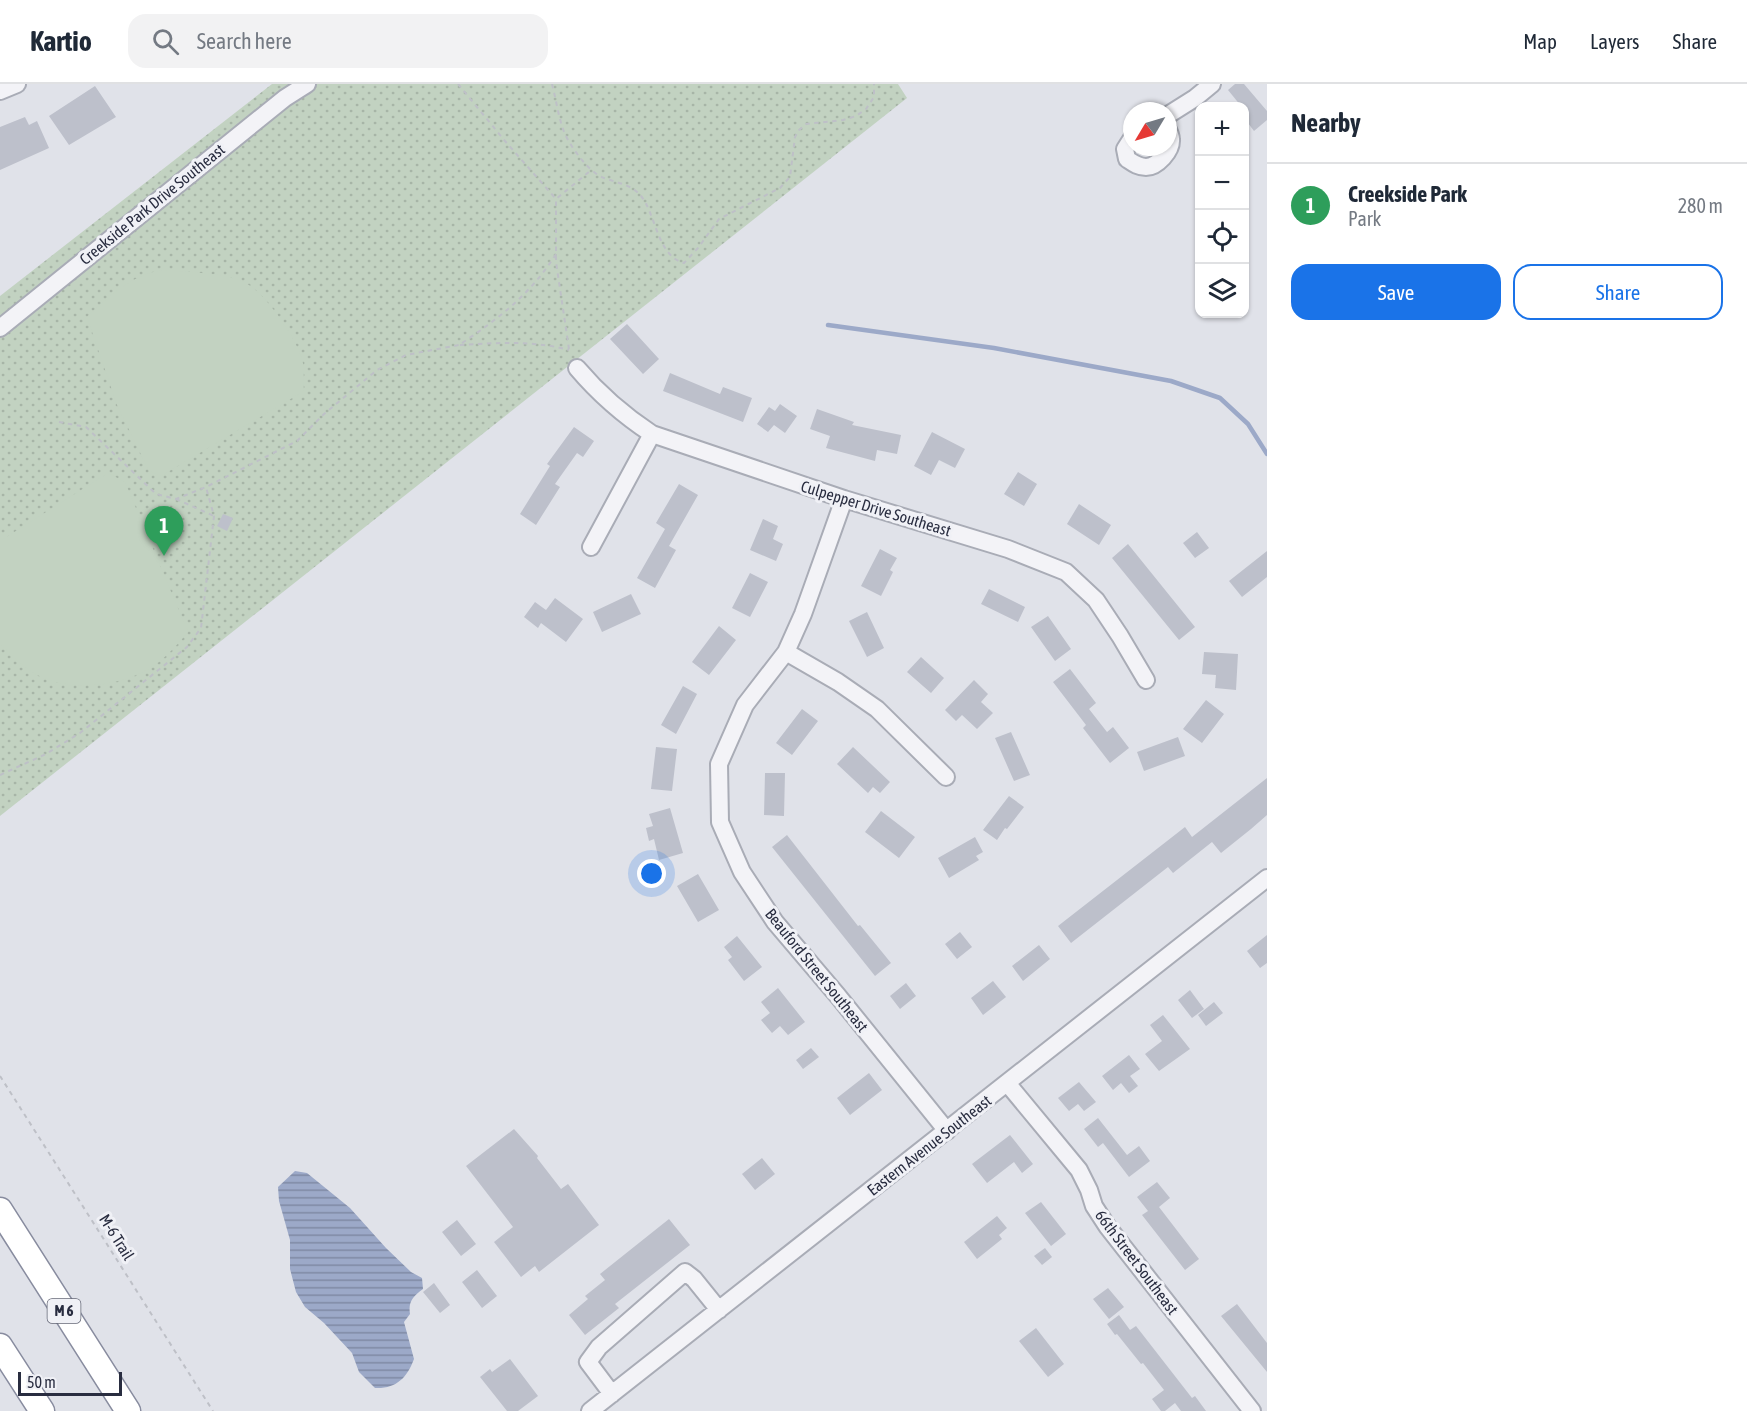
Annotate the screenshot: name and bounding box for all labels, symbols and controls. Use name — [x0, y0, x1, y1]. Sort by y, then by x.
search box — [128, 14, 548, 68]
text: Kartio — [30, 25, 92, 57]
icon: search — [149, 25, 182, 58]
text: Search here — [197, 28, 292, 54]
text: Map — [1523, 29, 1557, 53]
text: Layers — [1590, 29, 1640, 53]
text: Share — [1673, 29, 1717, 53]
north arrow — [1123, 102, 1177, 156]
map controls — [1195, 102, 1249, 318]
button: + — [1195, 102, 1249, 156]
text: Nearby — [1291, 108, 1361, 138]
street label: Creekside Park Drive Southeast — [76, 140, 228, 268]
button: − — [1195, 156, 1249, 210]
text: Creekside Park — [1348, 181, 1467, 207]
text: 1 — [1306, 194, 1315, 217]
text: 280 m — [1678, 194, 1723, 217]
text: Park — [1348, 207, 1381, 230]
button: locate — [1195, 210, 1249, 264]
button: layers — [1195, 264, 1249, 318]
button: Save — [1291, 264, 1501, 320]
button: Share — [1513, 264, 1723, 320]
street label: Culpepper Drive Southeast — [799, 477, 954, 540]
pin: 1 — [144, 506, 184, 556]
your location — [637, 859, 666, 888]
street label: Beauford Street Southeast — [762, 905, 872, 1035]
street label: Eastern Avenue Southeast — [864, 1091, 995, 1199]
street label: 66th Street Southeast — [1092, 1206, 1182, 1318]
street label: M-6 Trail — [96, 1211, 138, 1264]
road number: M 6 — [48, 1299, 80, 1323]
scale bar — [18, 1369, 122, 1396]
text: 50 m — [27, 1373, 56, 1391]

